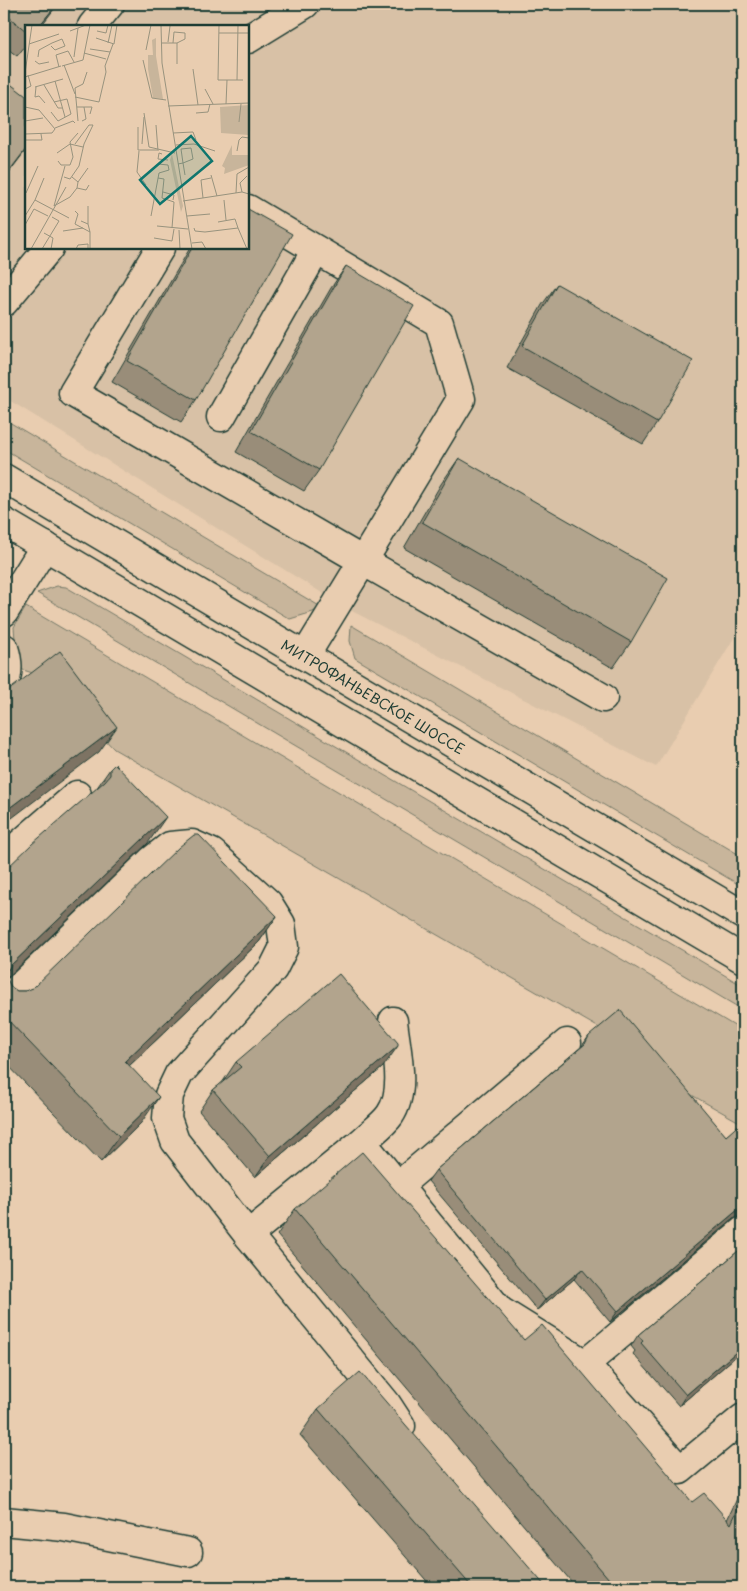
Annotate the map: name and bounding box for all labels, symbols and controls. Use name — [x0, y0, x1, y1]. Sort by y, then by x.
inset map — [25, 25, 249, 249]
street label: МИТРОФАНЬЕВСКОЕ ШОССЕ — [277, 634, 469, 759]

